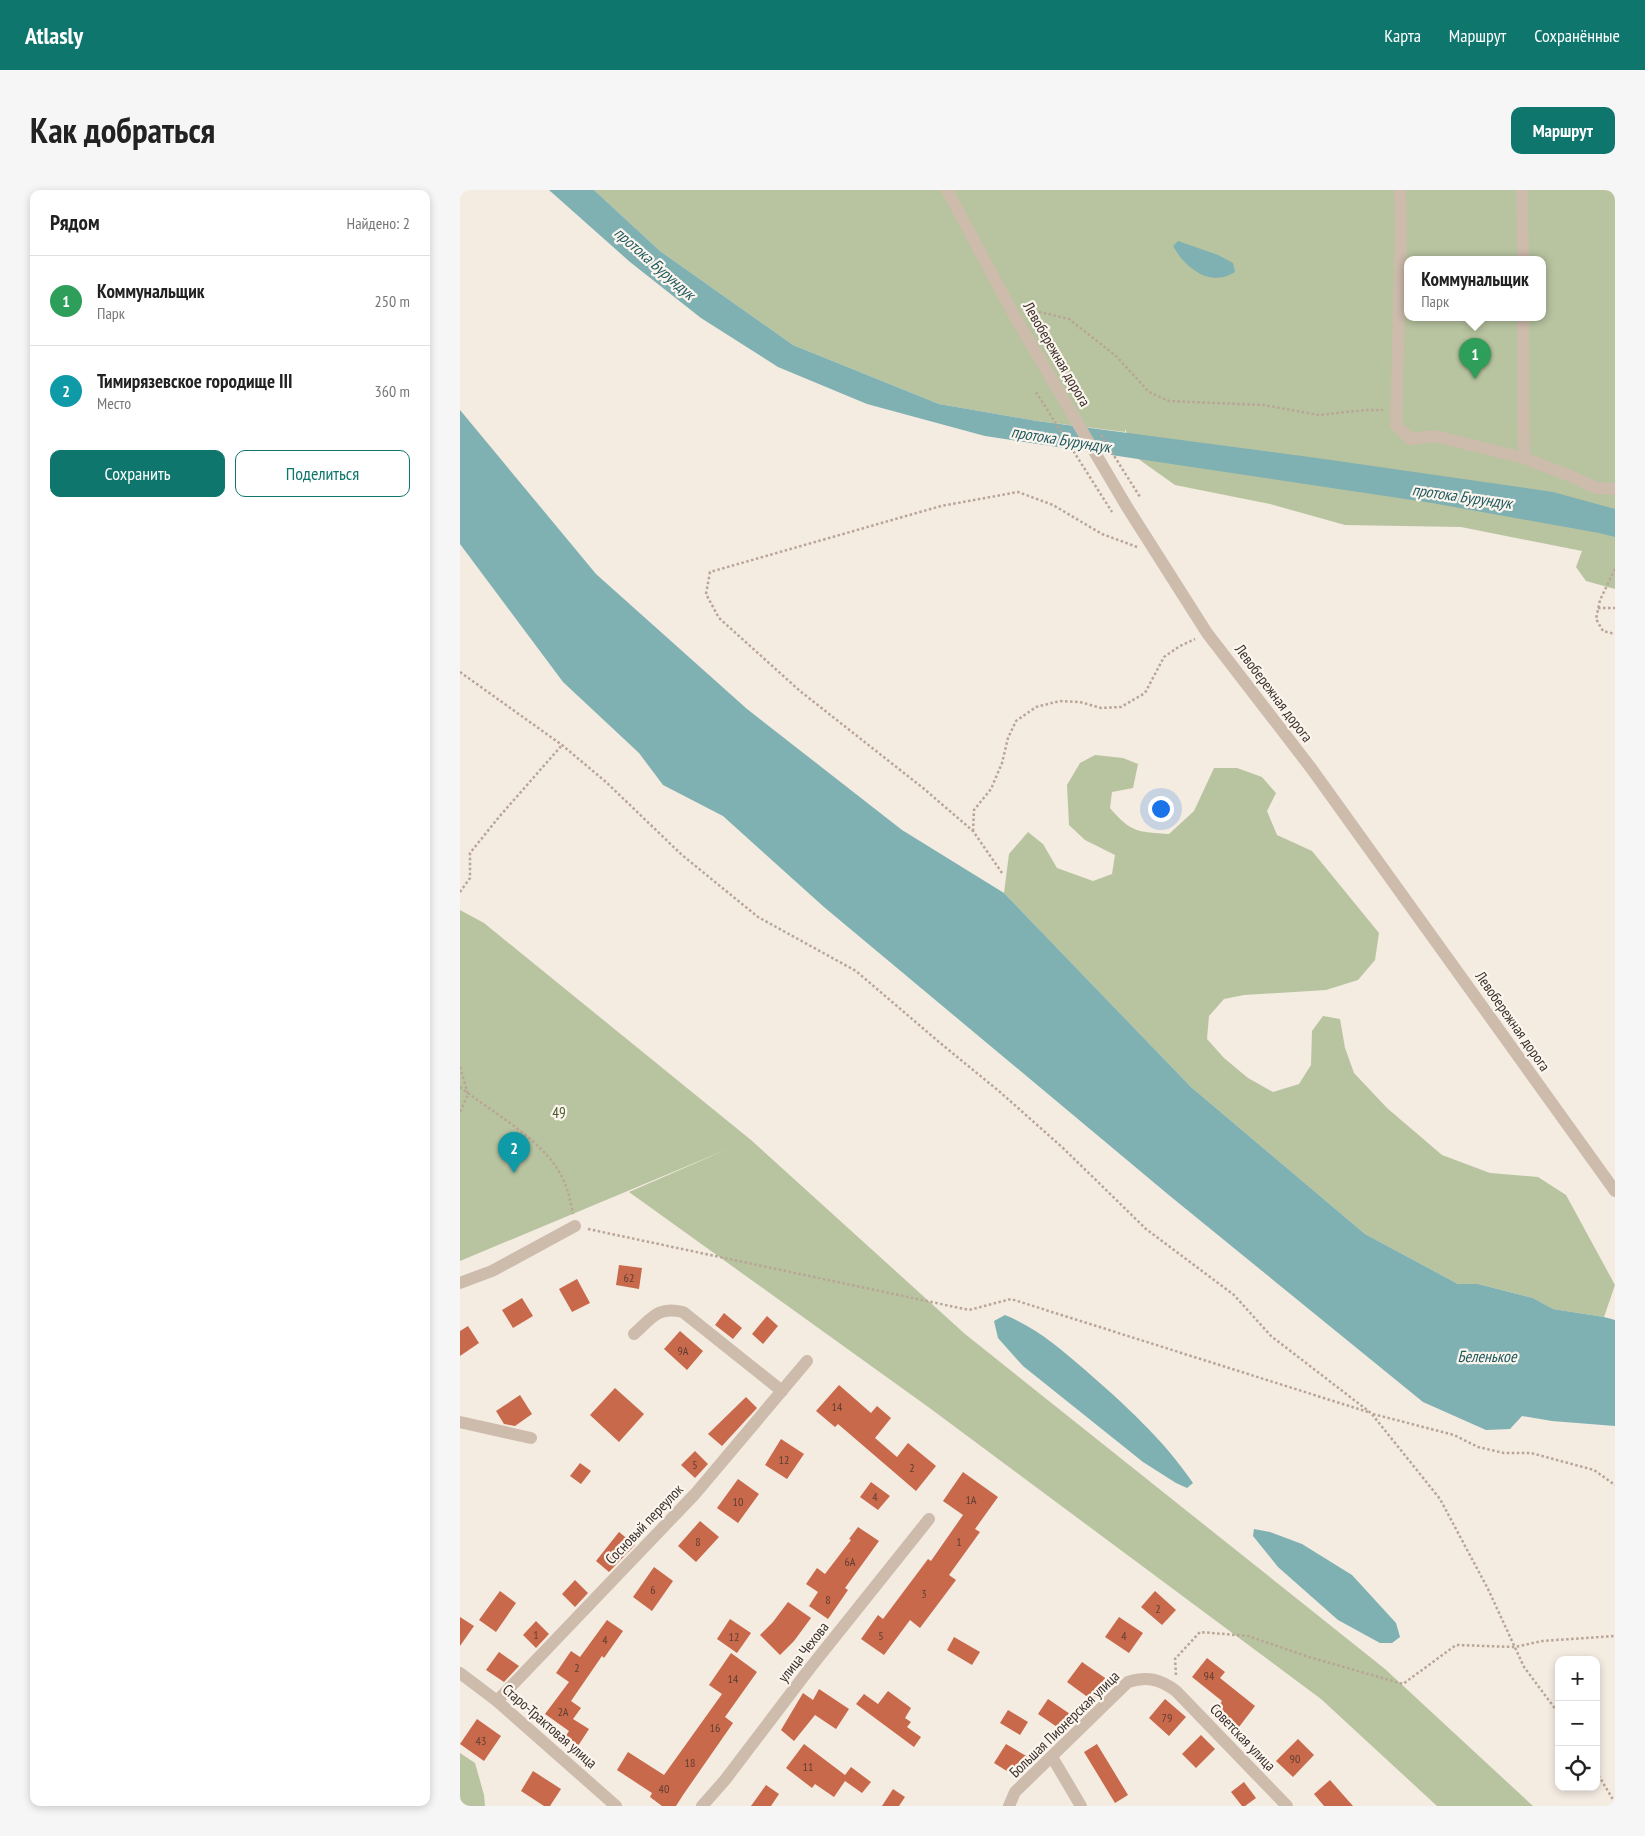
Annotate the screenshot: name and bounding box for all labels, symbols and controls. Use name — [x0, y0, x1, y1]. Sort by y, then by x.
text: Atlasly — [25, 20, 83, 51]
text: Карта — [1384, 24, 1421, 47]
text: Маршрут — [1449, 24, 1506, 47]
text: Сохранённые — [1534, 24, 1620, 47]
text: Как добраться — [30, 107, 215, 153]
button: Маршрут — [1511, 107, 1615, 154]
text: Рядом — [50, 209, 100, 236]
text: Найдено: 2 — [347, 213, 410, 233]
water label: протока Бурундук — [611, 222, 701, 305]
popup — [1404, 256, 1546, 321]
text: Коммунальщик — [1421, 267, 1529, 291]
text: Коммунальщик — [97, 279, 205, 303]
text: 1 — [62, 291, 70, 311]
text: 250 m — [375, 291, 410, 311]
text: Парк — [1421, 291, 1449, 311]
street label: Левобережная дорога — [1019, 297, 1095, 410]
text: Парк — [97, 303, 125, 323]
pin: 1 — [1459, 338, 1491, 379]
text: Тимирязевское городище III — [97, 369, 293, 393]
text: 2 — [62, 381, 70, 401]
text: 360 m — [375, 381, 410, 401]
text: Место — [97, 393, 131, 413]
water label: протока Бурундук — [1010, 421, 1114, 457]
button: Сохранить — [50, 450, 225, 497]
button: Поделиться — [235, 450, 410, 497]
water label: протока Бурундук — [1411, 479, 1515, 513]
street label: Левобережная дорога — [1230, 640, 1317, 746]
your location — [1148, 796, 1174, 822]
street label: Левобережная дорога — [1471, 967, 1555, 1075]
park label: 49 — [552, 1103, 566, 1122]
pin: 2 — [498, 1132, 530, 1173]
house number: 62 — [624, 1270, 634, 1285]
house number: 9А — [677, 1343, 689, 1358]
water label: Беленькое — [1457, 1346, 1518, 1366]
house number: 14 — [832, 1399, 843, 1414]
house number: 12 — [779, 1452, 789, 1467]
house number: 5 — [692, 1457, 698, 1472]
house number: 2 — [909, 1460, 915, 1475]
street label: Сосновый переулок — [601, 1480, 687, 1568]
house number: 4 — [872, 1489, 878, 1504]
house number: 1А — [965, 1492, 977, 1507]
house number: 10 — [733, 1494, 743, 1509]
house number: 8 — [695, 1534, 701, 1549]
house number: 1 — [956, 1534, 962, 1549]
house number: 6А — [844, 1554, 856, 1569]
house number: 6 — [650, 1582, 656, 1597]
house number: 3 — [921, 1586, 927, 1601]
house number: 8 — [825, 1592, 831, 1607]
house number: 2 — [1155, 1601, 1161, 1616]
street label: улица Чехова — [773, 1618, 833, 1686]
house number: 1 — [533, 1627, 539, 1642]
house number: 5 — [878, 1628, 884, 1643]
house number: 4 — [1121, 1628, 1127, 1643]
house number: 12 — [729, 1629, 739, 1644]
house number: 4 — [602, 1632, 608, 1647]
map controls — [1555, 1656, 1600, 1791]
button: + — [1555, 1656, 1600, 1701]
house number: 2 — [574, 1660, 580, 1675]
street label: Большая Пионерская улица — [1005, 1667, 1123, 1781]
house number: 94 — [1204, 1668, 1215, 1683]
house number: 14 — [728, 1671, 739, 1686]
street label: Старо-Трактовая улица — [499, 1680, 601, 1772]
street label: Советская улица — [1206, 1699, 1280, 1775]
button: − — [1555, 1701, 1600, 1746]
house number: 2А — [557, 1704, 569, 1719]
house number: 79 — [1162, 1710, 1172, 1725]
house number: 16 — [710, 1720, 720, 1735]
house number: 43 — [476, 1733, 486, 1748]
button: locate — [1555, 1746, 1600, 1791]
house number: 90 — [1290, 1751, 1300, 1766]
house number: 18 — [685, 1755, 695, 1770]
house number: 11 — [803, 1759, 813, 1774]
house number: 40 — [659, 1781, 669, 1796]

